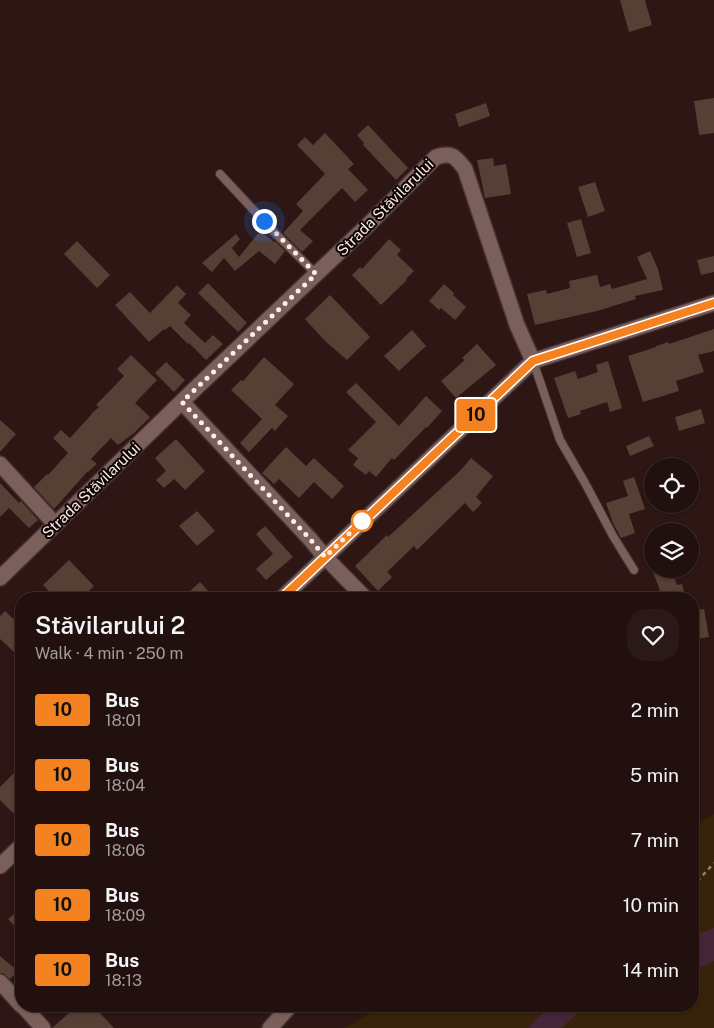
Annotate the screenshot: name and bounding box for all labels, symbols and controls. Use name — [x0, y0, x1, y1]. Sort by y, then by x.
street label: Strada Stăvilarului — [333, 155, 437, 259]
your location — [252, 209, 277, 234]
line badge: 10 — [454, 399, 498, 431]
text: 10 — [466, 404, 486, 425]
street label: Strada Stăvilarului — [38, 439, 144, 541]
map controls — [644, 458, 699, 578]
button: locate — [644, 458, 699, 513]
unlabelled marker — [351, 510, 373, 532]
button: layers — [644, 523, 699, 578]
button: heart — [627, 609, 679, 661]
text: Stăvilarului 2 — [35, 611, 185, 639]
text: Walk · 4 min · 250 m — [35, 644, 183, 663]
text: Bus — [105, 689, 139, 711]
text: 10 — [53, 699, 72, 720]
text: 2 min — [631, 699, 679, 721]
text: 18:01 — [105, 711, 142, 730]
text: Bus — [105, 754, 139, 776]
text: 10 — [53, 764, 72, 785]
text: 5 min — [630, 764, 679, 786]
text: 18:04 — [105, 776, 145, 795]
text: Bus — [105, 819, 139, 841]
text: 10 — [53, 829, 72, 850]
text: 7 min — [631, 829, 679, 851]
text: 18:06 — [105, 841, 145, 860]
text: Bus — [105, 884, 139, 906]
text: 10 — [53, 894, 72, 915]
text: 10 min — [623, 894, 679, 916]
text: 18:09 — [105, 906, 145, 925]
text: Bus — [105, 949, 139, 971]
text: 10 — [53, 959, 72, 980]
text: 14 min — [622, 959, 679, 981]
text: 18:13 — [105, 971, 142, 990]

